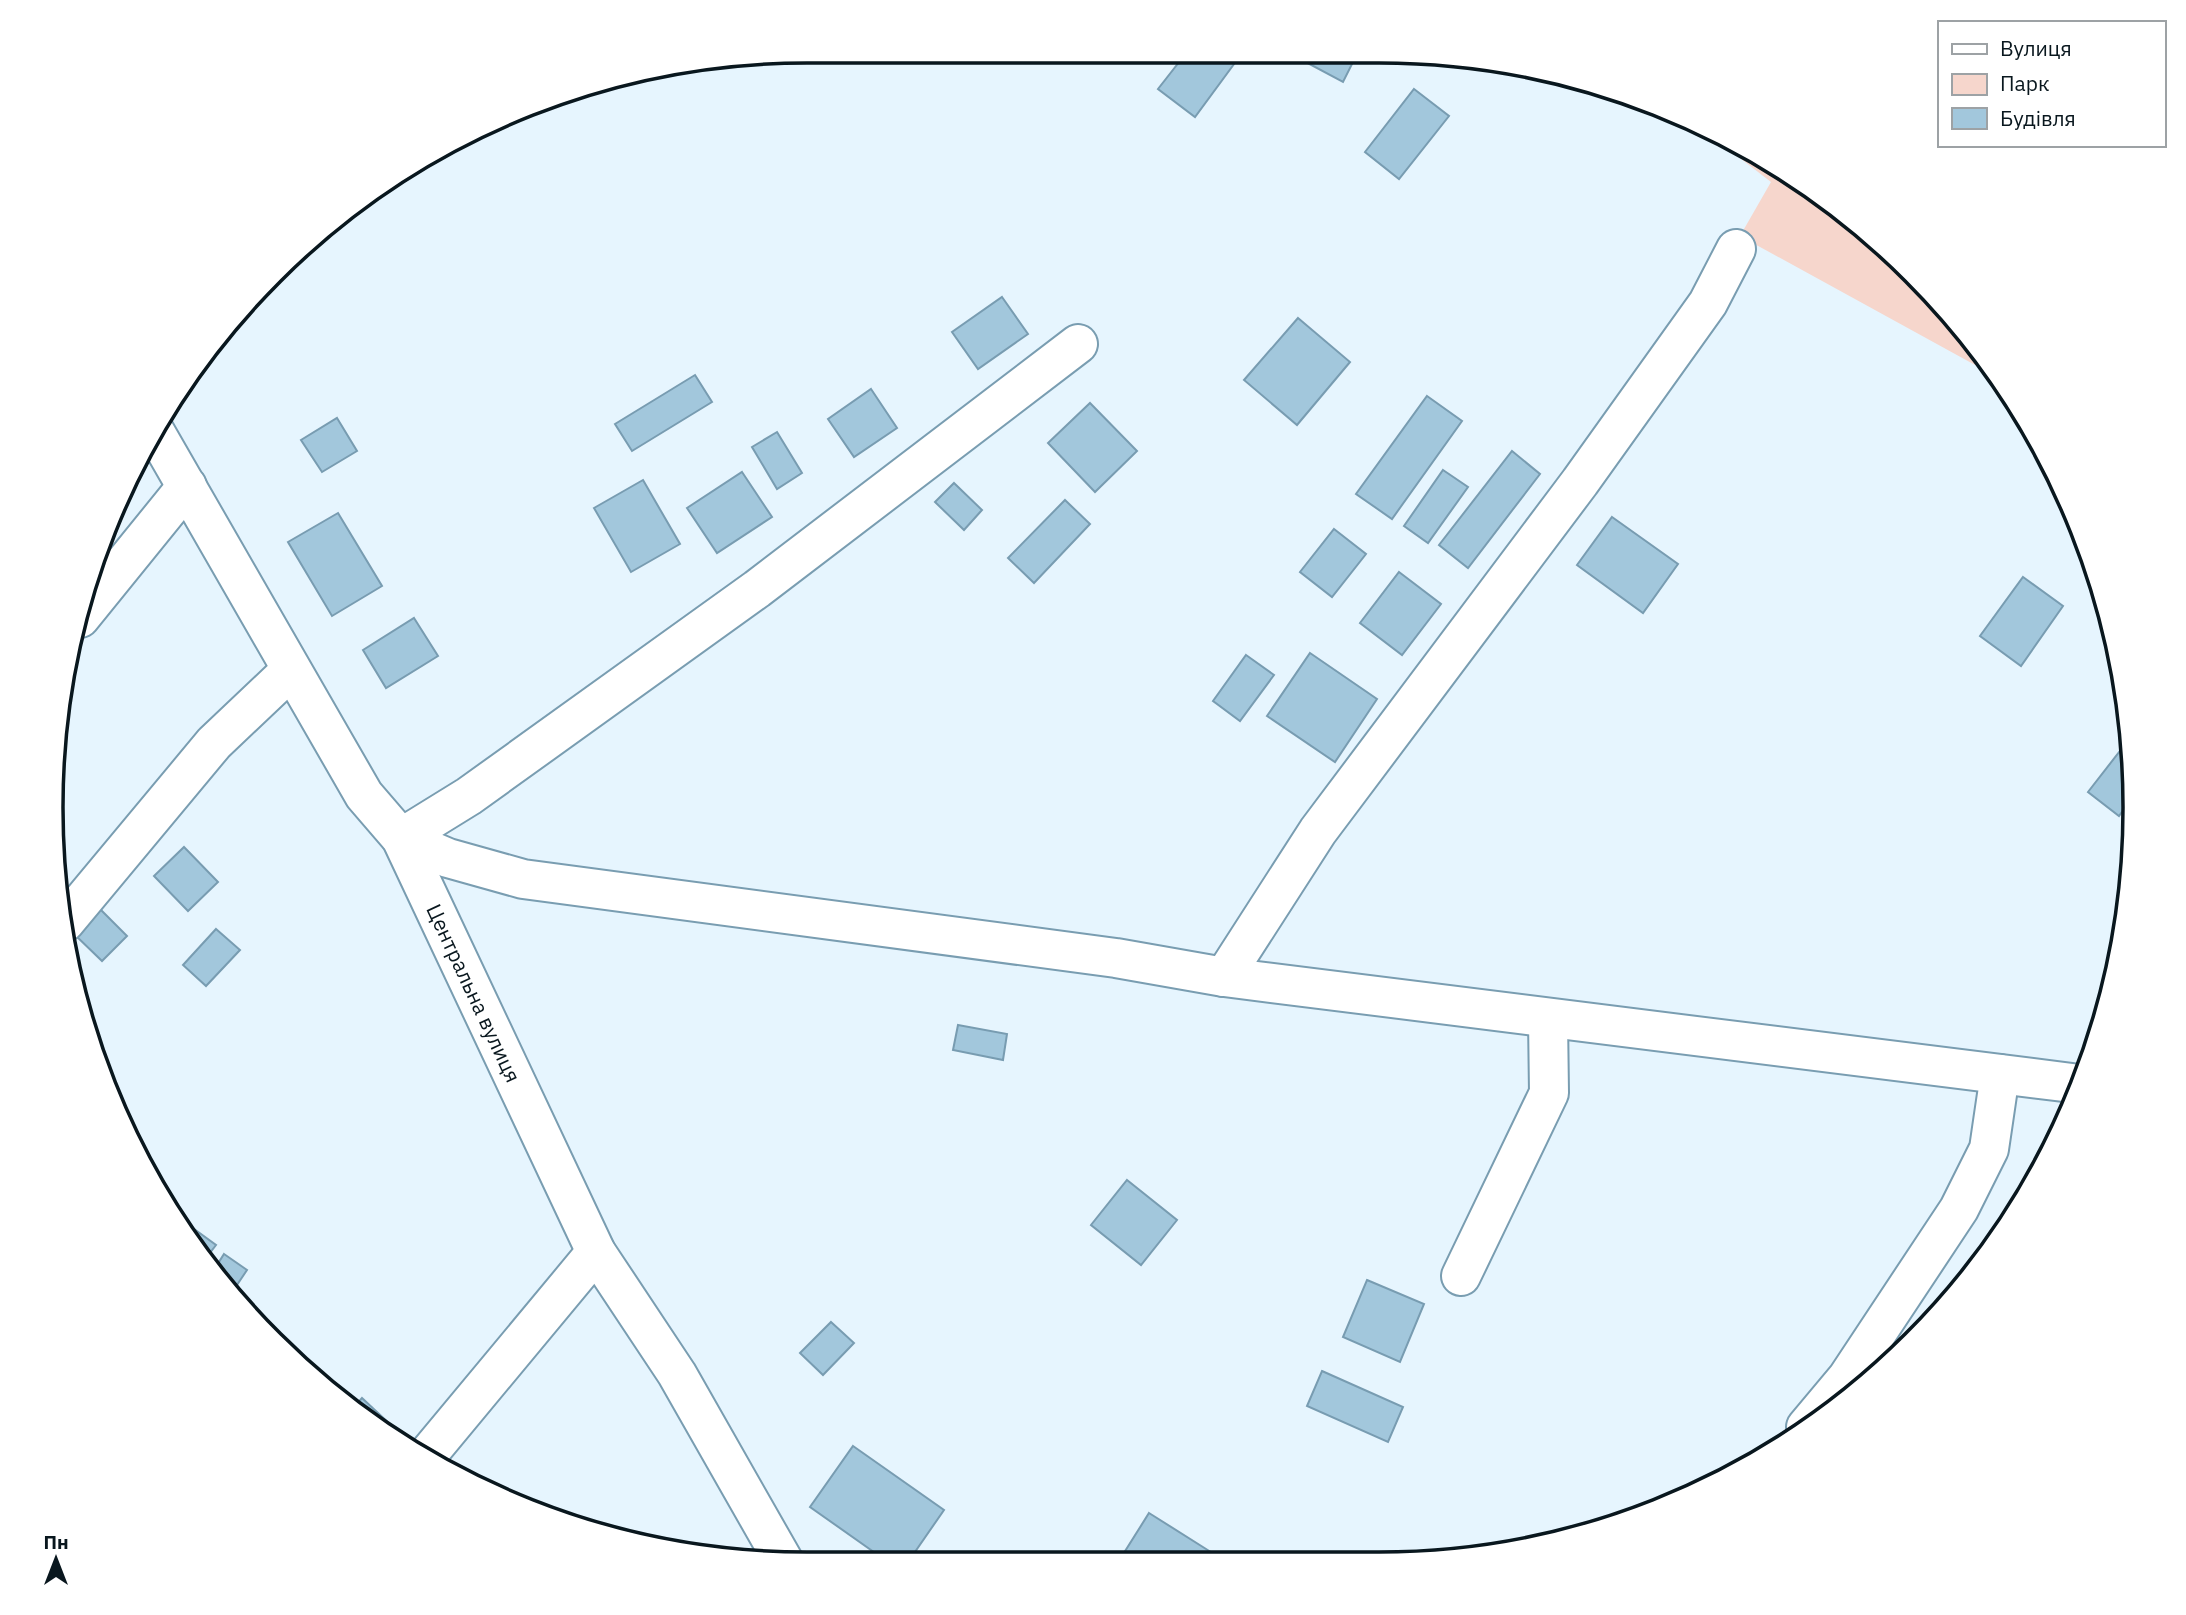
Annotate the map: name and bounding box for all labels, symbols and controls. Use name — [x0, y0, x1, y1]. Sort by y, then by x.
legend — [1938, 21, 2165, 147]
text: Вулиця — [2000, 34, 2072, 62]
text: Парк — [2000, 69, 2050, 97]
text: Будівля — [2000, 104, 2076, 132]
street label: Центральна вулиця — [420, 899, 528, 1087]
north arrow — [21, 1524, 91, 1594]
text: Пн — [43, 1530, 69, 1554]

